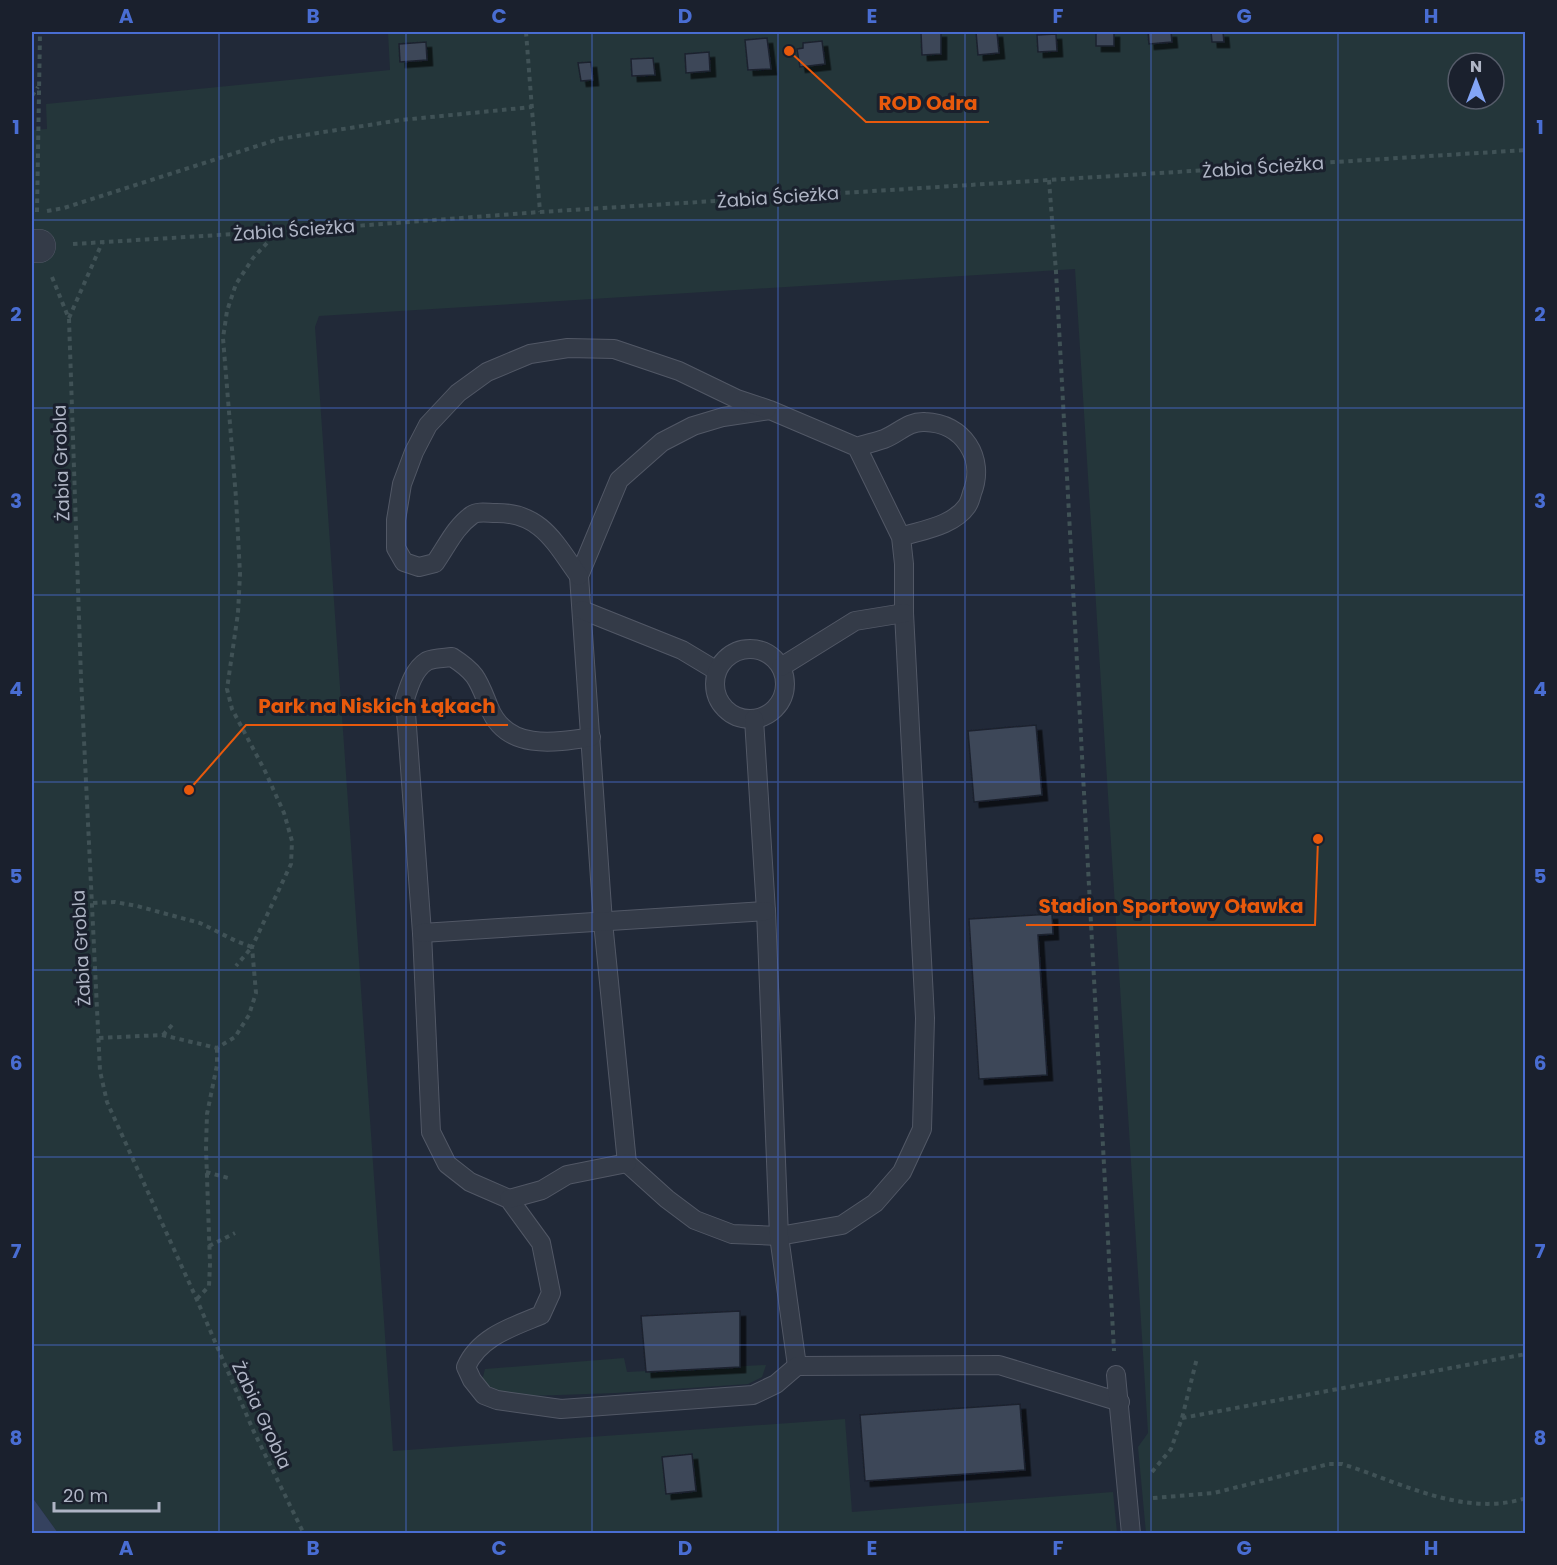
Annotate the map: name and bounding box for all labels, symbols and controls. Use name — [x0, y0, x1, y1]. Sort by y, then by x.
text: A — [119, 2, 134, 30]
text: B — [306, 2, 320, 30]
text: C — [491, 2, 507, 30]
text: D — [678, 2, 692, 30]
text: E — [867, 2, 877, 30]
text: F — [1053, 2, 1064, 30]
text: G — [1236, 2, 1252, 30]
text: H — [1424, 2, 1438, 30]
north arrow — [1446, 51, 1506, 111]
text: N — [1470, 55, 1482, 78]
callout: ROD Odra — [866, 84, 989, 122]
text: ROD Odra — [879, 89, 977, 117]
text: 1 — [12, 113, 20, 141]
text: 1 — [1536, 113, 1544, 141]
street label: Żabia Ścieżka — [1201, 150, 1325, 184]
street label: Żabia Ścieżka — [716, 180, 840, 214]
street label: Żabia Ścieżka — [232, 213, 356, 247]
text: 2 — [10, 300, 22, 328]
text: 2 — [1534, 300, 1546, 328]
street label: Żabia Grobla — [46, 404, 76, 522]
text: 3 — [10, 487, 22, 515]
text: 3 — [1534, 487, 1546, 515]
text: 4 — [9, 675, 23, 703]
text: 4 — [1533, 675, 1547, 703]
callout: Park na Niskich Łąkach — [246, 687, 508, 725]
text: Park na Niskich Łąkach — [258, 692, 496, 720]
text: 5 — [10, 862, 23, 890]
text: 5 — [1534, 862, 1547, 890]
callout: Stadion Sportowy Oławka — [1026, 887, 1315, 925]
street label: Żabia Grobla — [65, 889, 97, 1007]
text: Stadion Sportowy Oławka — [1038, 892, 1304, 920]
text: 6 — [10, 1049, 22, 1077]
text: 6 — [1534, 1049, 1546, 1077]
text: 7 — [11, 1237, 22, 1265]
text: 7 — [1535, 1237, 1546, 1265]
street label: Żabia Grobla — [226, 1357, 298, 1473]
text: 8 — [10, 1424, 22, 1452]
text: 8 — [1534, 1424, 1546, 1452]
scale bar — [54, 1475, 159, 1513]
text: 20 m — [63, 1483, 108, 1508]
text: A — [119, 1534, 134, 1562]
text: B — [306, 1534, 320, 1562]
text: C — [491, 1534, 507, 1562]
text: D — [678, 1534, 692, 1562]
text: E — [867, 1534, 877, 1562]
text: F — [1053, 1534, 1064, 1562]
text: G — [1236, 1534, 1252, 1562]
text: H — [1424, 1534, 1438, 1562]

